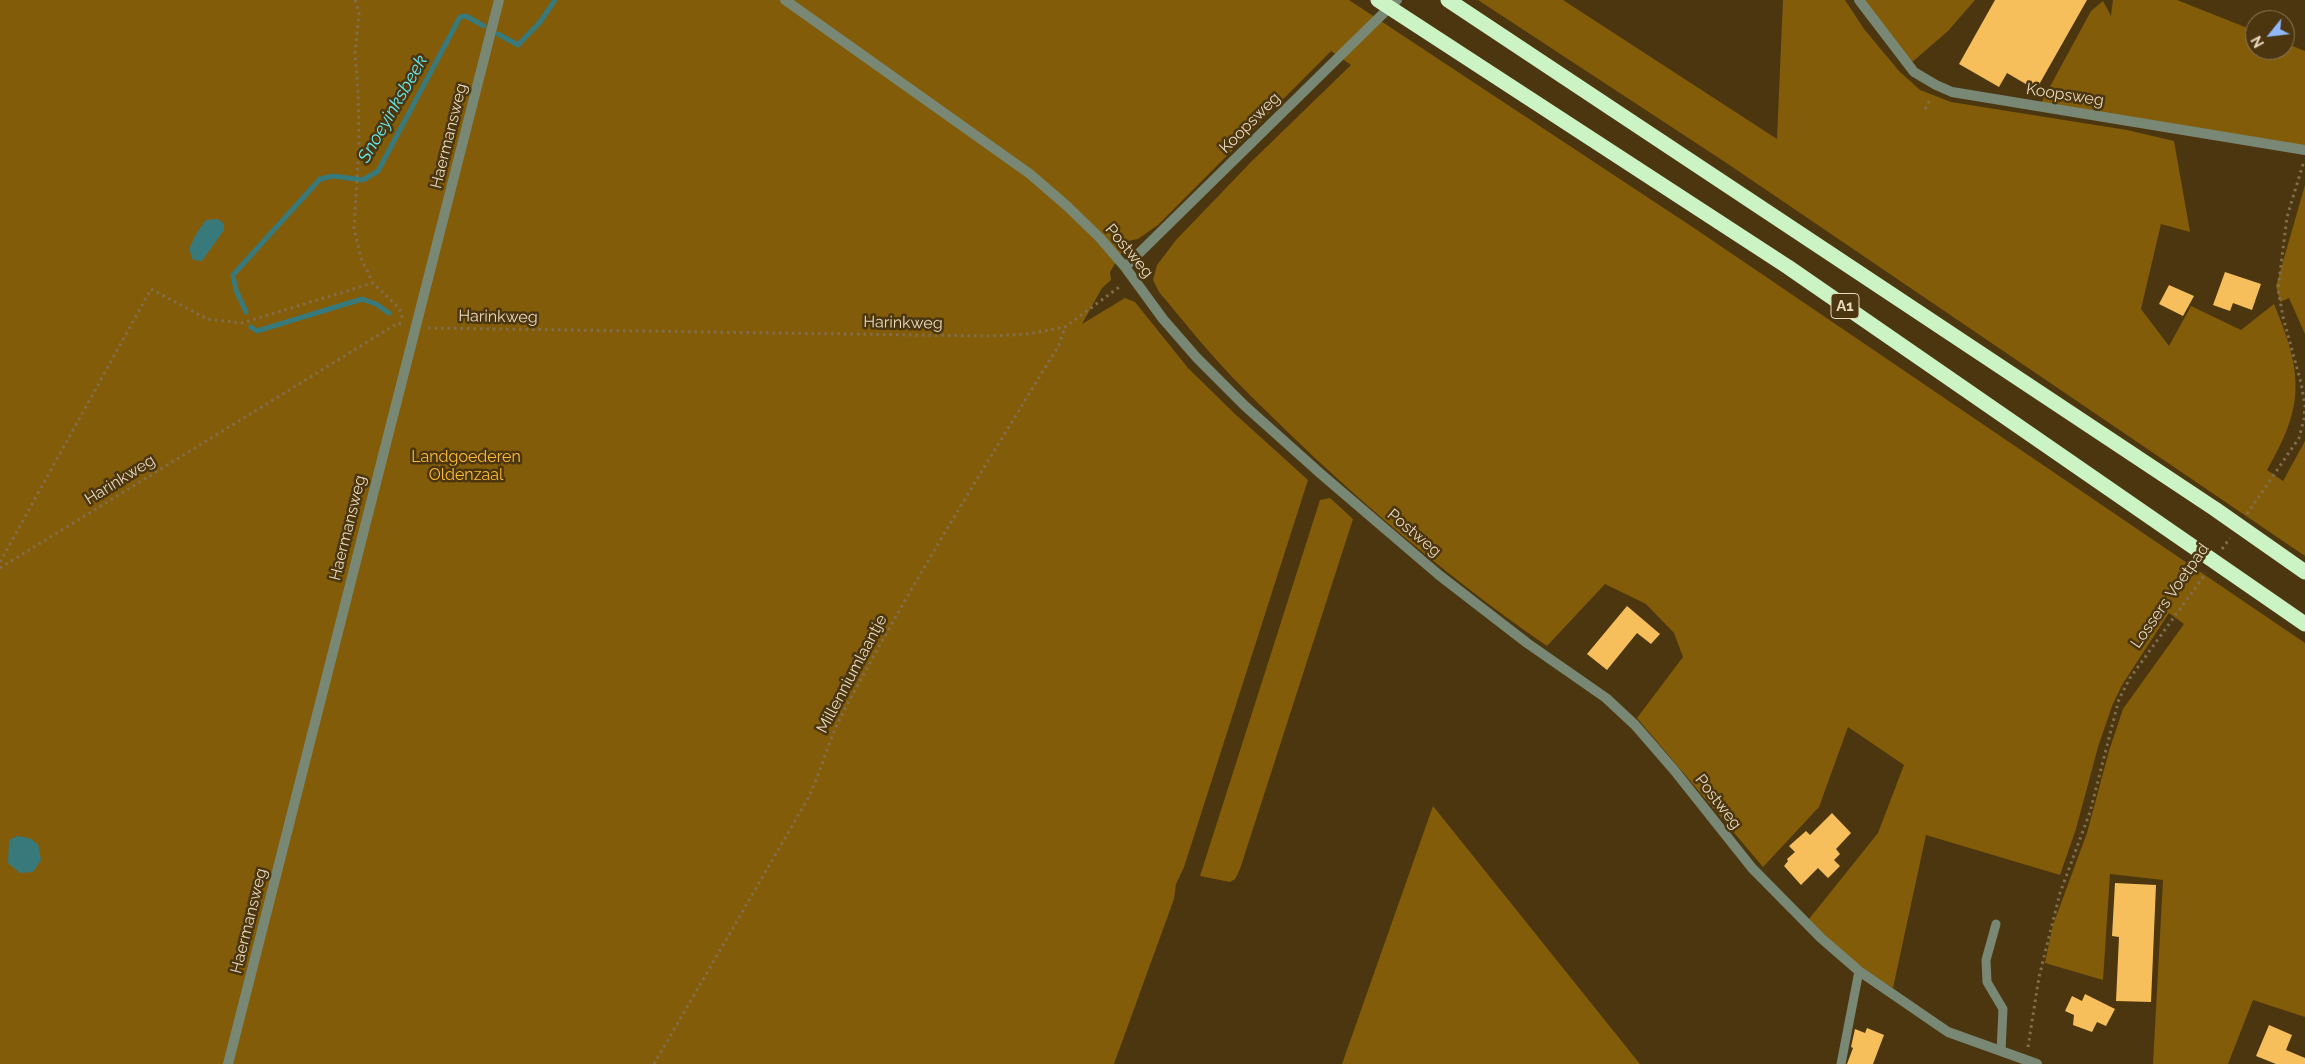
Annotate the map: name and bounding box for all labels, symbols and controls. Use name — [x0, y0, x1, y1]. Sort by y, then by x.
north arrow — [2245, 10, 2295, 60]
text: N — [2248, 33, 2267, 50]
water label: Snoeyinksbeek — [353, 51, 433, 167]
street label: Koopsweg — [2025, 79, 2105, 111]
street label: Haermansweg — [427, 81, 471, 191]
street label: Koopsweg — [1216, 89, 1284, 157]
street label: Postweg — [1101, 220, 1157, 282]
road number: A1 — [1831, 294, 1859, 318]
street label: Harinkweg — [458, 307, 538, 327]
street label: Harinkweg — [863, 313, 943, 333]
park label: Landgoederen Oldenzaal — [411, 447, 521, 485]
street label: Harinkweg — [81, 451, 159, 509]
street label: Haermansweg — [326, 473, 370, 583]
street label: Postweg — [1383, 505, 1445, 561]
street label: Lossers Voetpad — [2127, 540, 2213, 652]
street label: Millenniumlaantje — [813, 612, 891, 736]
street label: Postweg — [1691, 771, 1745, 833]
street label: Haermansweg — [227, 866, 271, 976]

